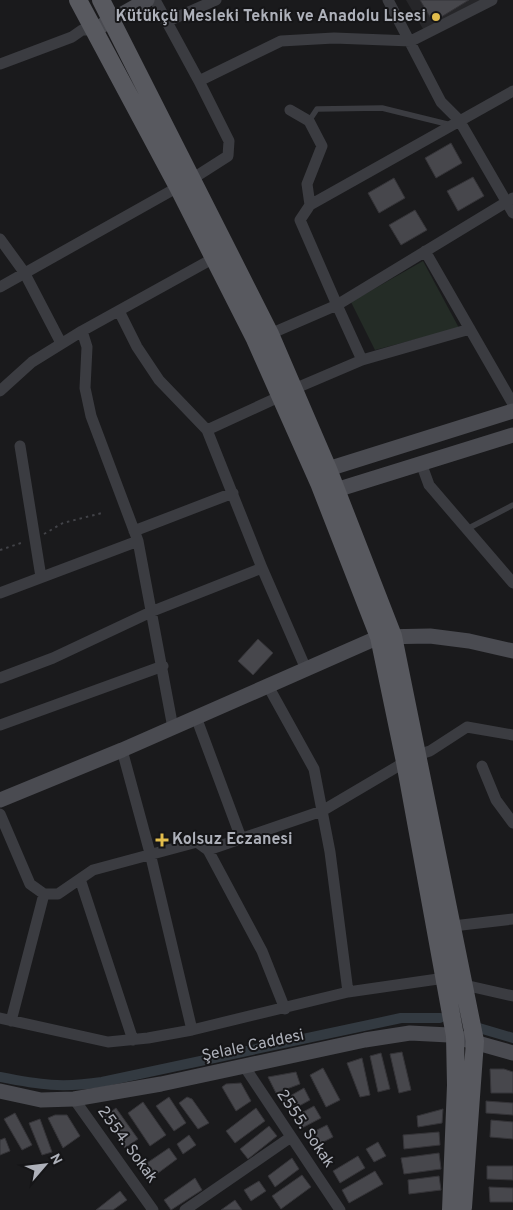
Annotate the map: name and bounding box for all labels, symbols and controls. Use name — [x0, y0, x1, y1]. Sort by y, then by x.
place label: Kütükçü Mesleki Teknik ve Anadolu Lisesi — [115, 7, 426, 27]
marker: Kütükçü Mesleki Teknik ve Anadolu Lisesi — [430, 11, 442, 23]
place label: Kolsuz Eczanesi — [172, 830, 293, 850]
marker: Kolsuz Eczanesi — [156, 834, 168, 846]
street label: Şelale Caddesi — [200, 1025, 306, 1067]
street label: 2555. Sokak — [271, 1086, 339, 1172]
street label: 2554. Sokak — [92, 1103, 162, 1187]
north arrow — [20, 1140, 70, 1190]
text: N — [45, 1151, 65, 1168]

